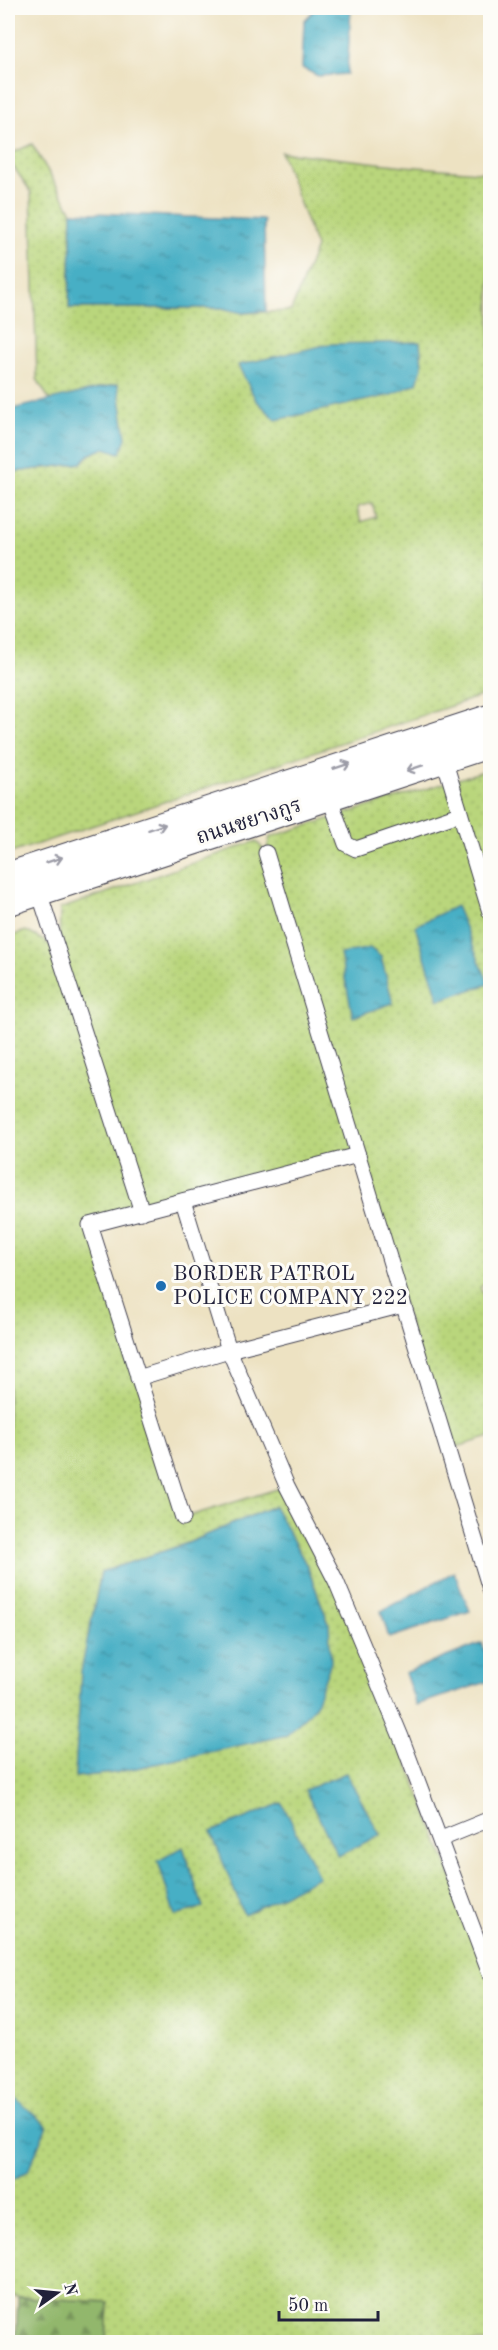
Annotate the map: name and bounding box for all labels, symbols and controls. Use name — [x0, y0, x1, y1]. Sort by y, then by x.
one-way arrow — [332, 760, 351, 771]
one-way arrow — [406, 763, 425, 774]
street label: ถนนชยางกูร — [194, 795, 305, 850]
one-way arrow — [147, 821, 166, 832]
one-way arrow — [44, 854, 63, 865]
place label: BORDER PATROL POLICE COMPANY 222 — [173, 1264, 408, 1309]
marker: BORDER PATROL POLICE COMPANY 222 — [154, 1279, 168, 1293]
north arrow — [27, 2263, 87, 2323]
text: N — [60, 2282, 79, 2298]
scale bar — [279, 2284, 378, 2322]
text: 50 m — [288, 2297, 328, 2315]

